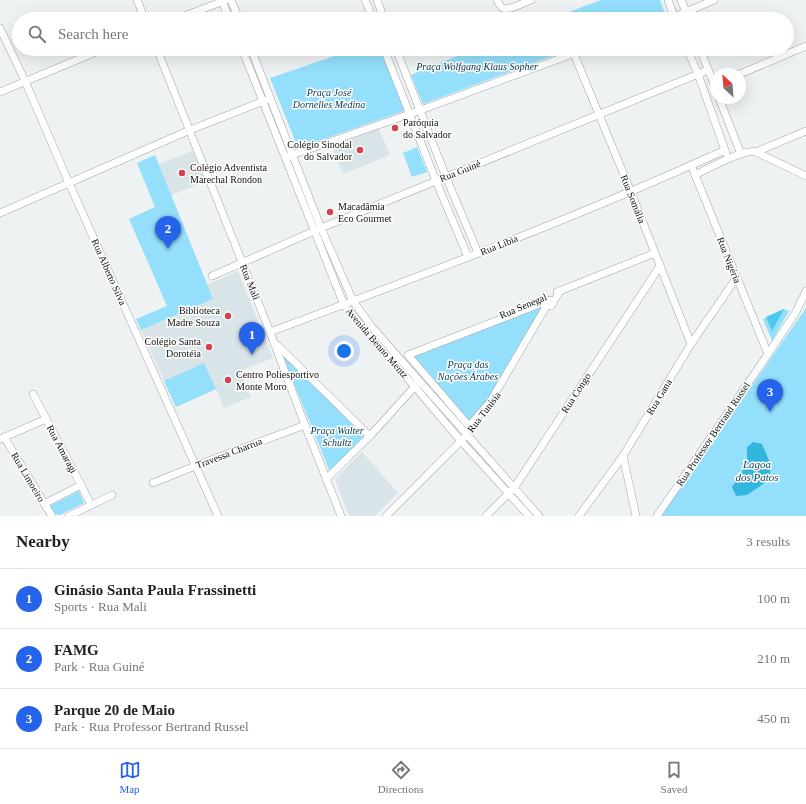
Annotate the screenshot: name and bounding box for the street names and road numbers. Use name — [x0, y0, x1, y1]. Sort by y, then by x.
street label: Rua Guiné — [438, 158, 483, 184]
street label: Rua Somália — [618, 173, 648, 225]
street label: Rua Líbia — [479, 232, 520, 258]
street label: Rua Nigéria — [715, 235, 743, 285]
street label: Rua Alberto Silva — [89, 237, 129, 307]
street label: Rua Mali — [238, 263, 262, 302]
street label: Rua Senegal — [498, 291, 548, 321]
street label: Avenida Benno Mentz — [343, 306, 411, 381]
street label: Rua Congo — [559, 371, 593, 415]
street label: Rua Gana — [644, 377, 674, 417]
street label: Rua Professor Bertrand Russel — [674, 380, 752, 488]
street label: Rua Tunísia — [465, 389, 503, 435]
street label: Rua Amaragi — [45, 423, 79, 475]
street label: Travessa Charrua — [194, 435, 264, 471]
street label: Rua Limoeiro — [9, 450, 47, 504]

